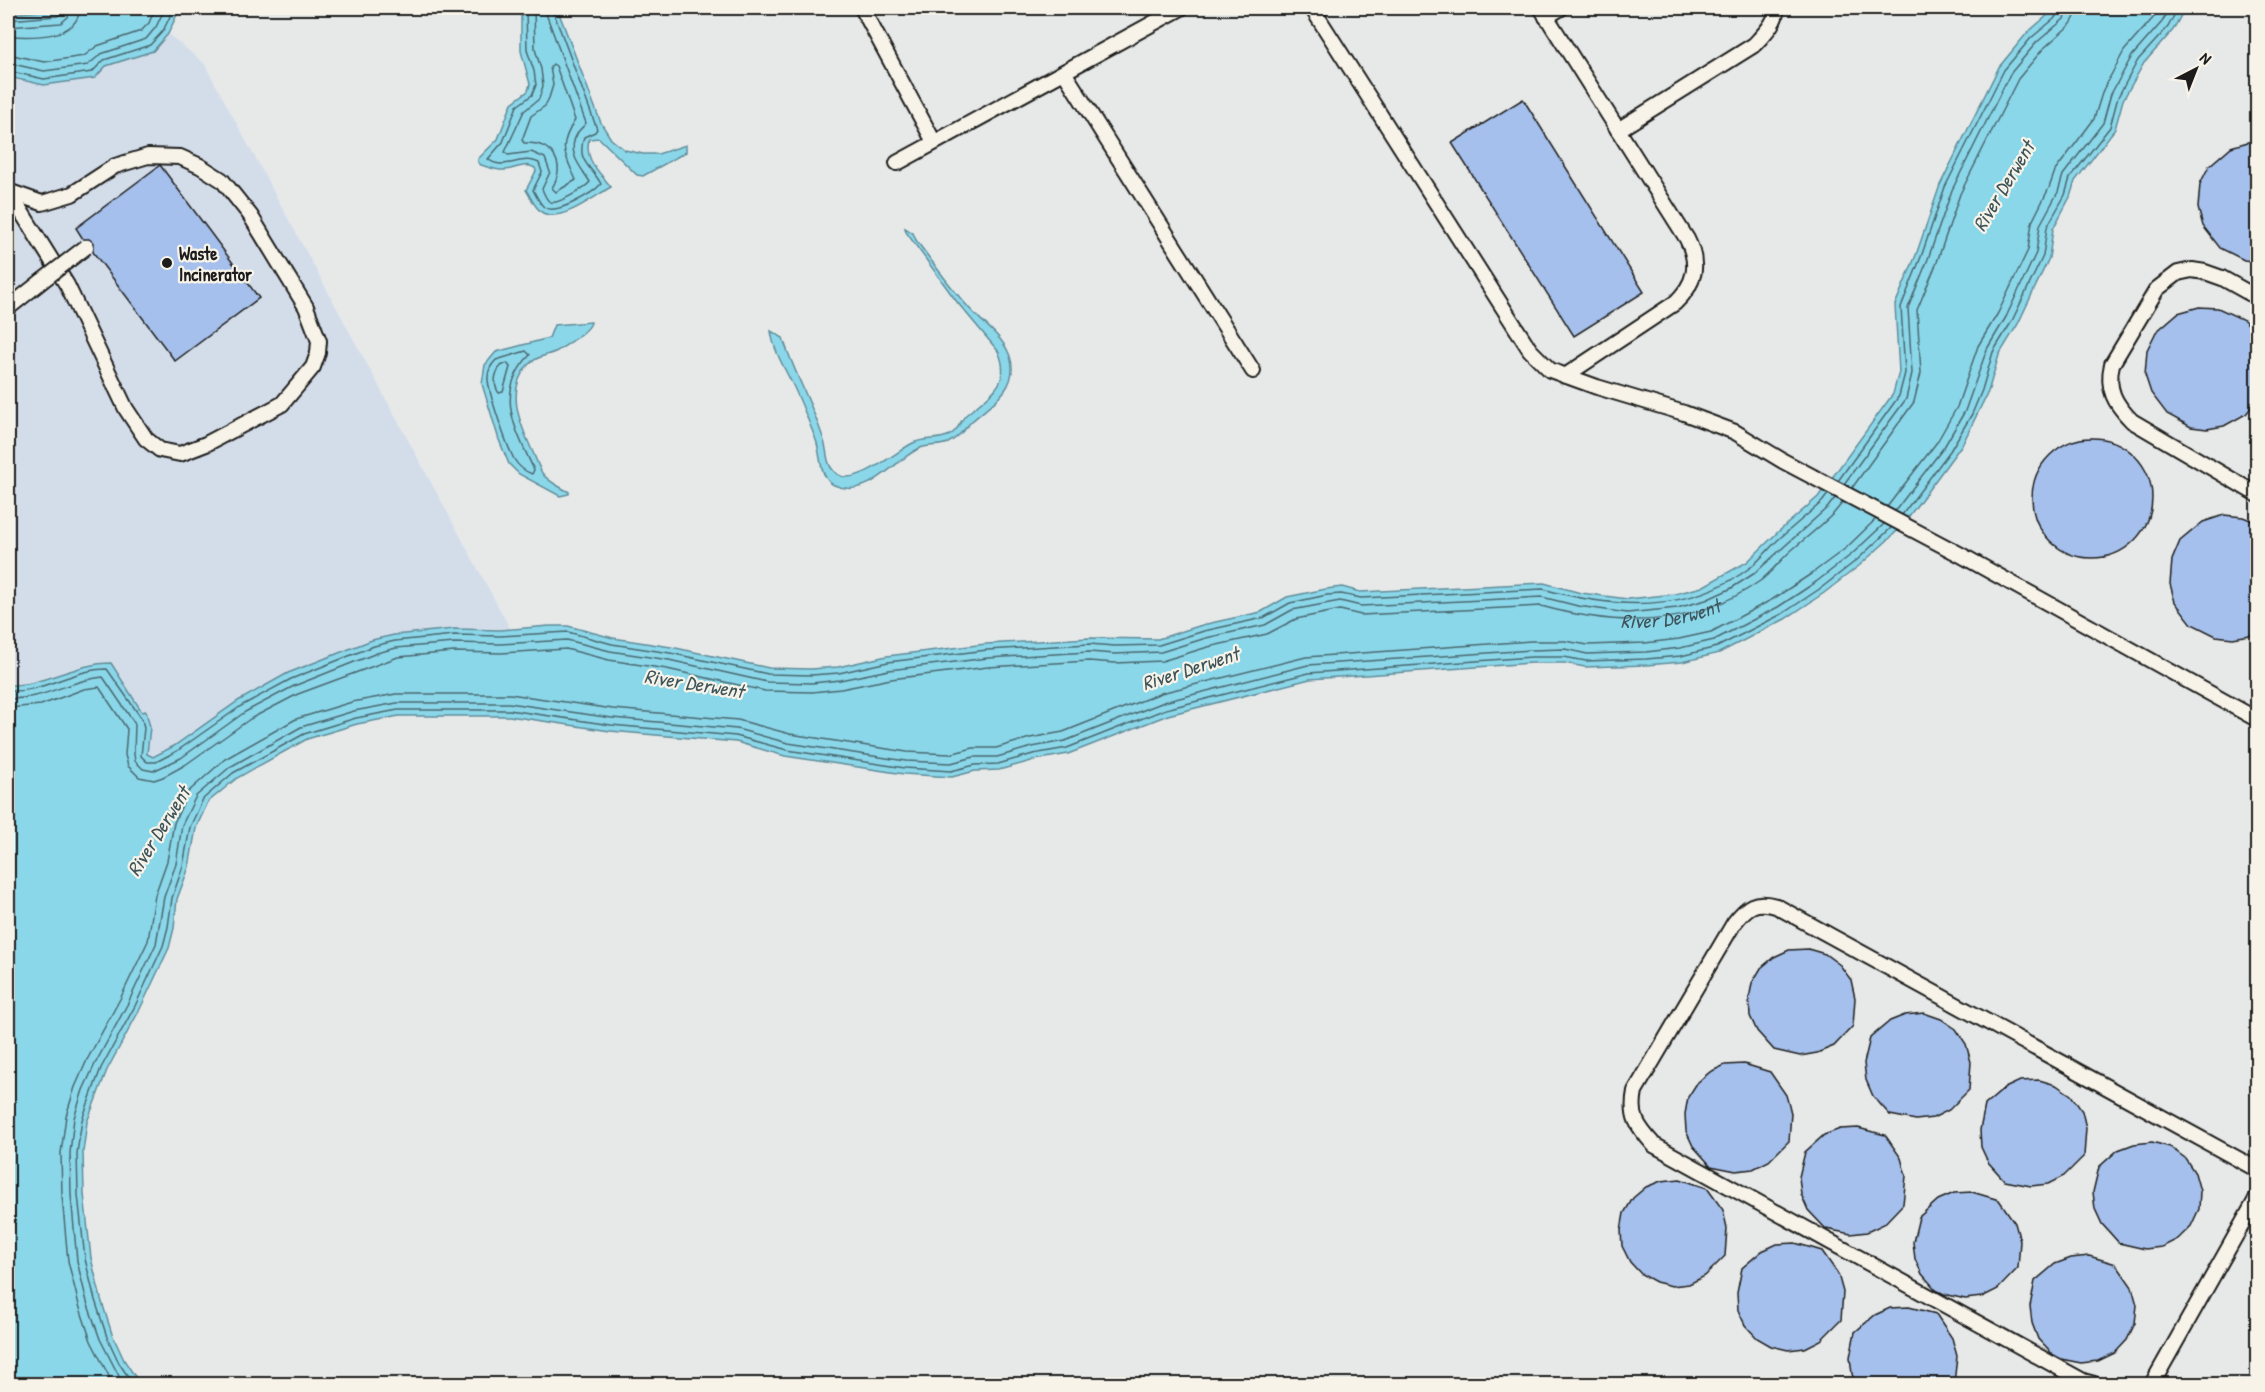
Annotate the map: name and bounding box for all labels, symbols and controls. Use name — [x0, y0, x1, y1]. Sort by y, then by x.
north arrow — [2166, 39, 2226, 99]
text: N — [2196, 47, 2217, 69]
water label: River Derwent — [1966, 133, 2042, 236]
place label: Waste Incinerator — [179, 241, 252, 287]
marker: Waste Incinerator — [160, 256, 174, 270]
water label: River Derwent — [1620, 590, 1727, 634]
water label: River Derwent — [1138, 639, 1245, 696]
water label: River Derwent — [642, 662, 749, 705]
water label: River Derwent — [120, 779, 198, 881]

